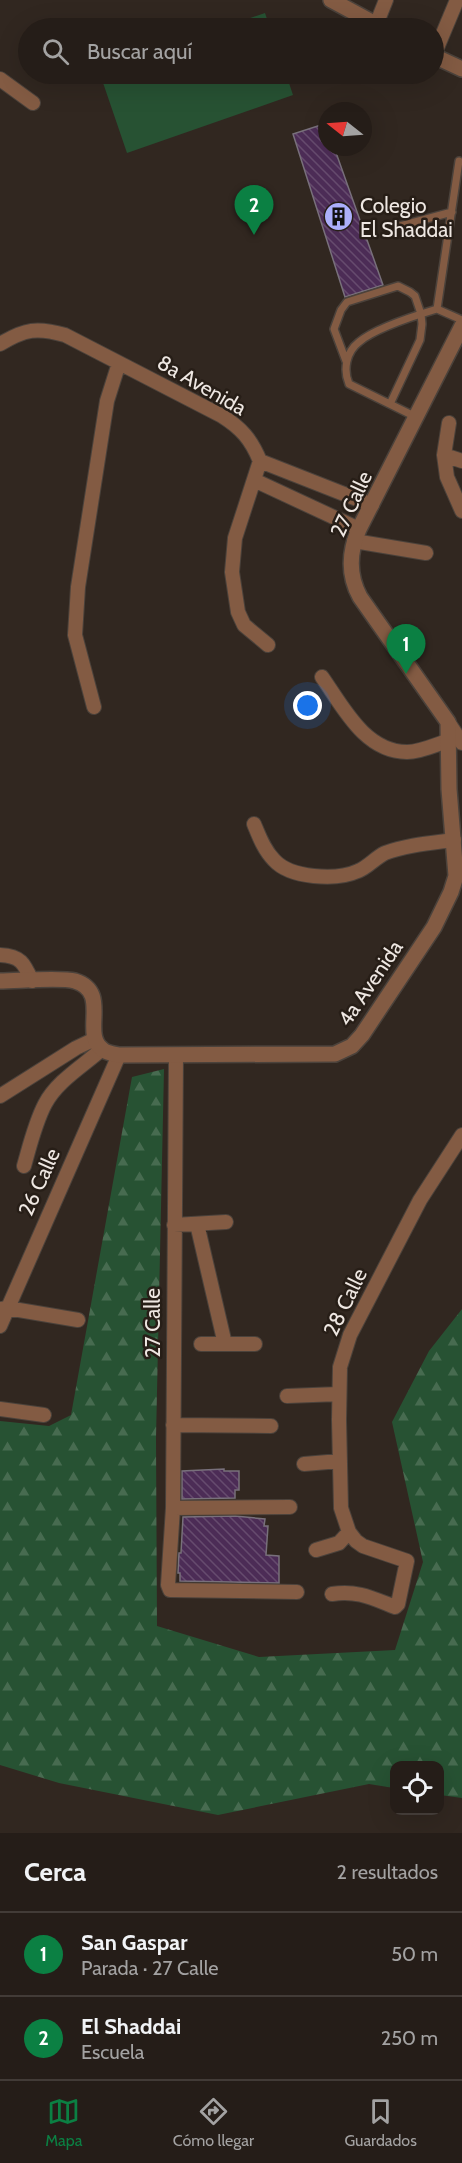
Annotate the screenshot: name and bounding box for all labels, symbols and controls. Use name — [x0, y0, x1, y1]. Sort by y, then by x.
search box — [18, 18, 444, 84]
icon: search — [39, 35, 72, 68]
text: Buscar aquí — [87, 38, 192, 65]
north arrow — [318, 102, 372, 156]
pin: 2 — [234, 186, 274, 235]
place label: Colegio El Shaddai — [360, 193, 453, 242]
building icon: Colegio El Shaddai — [323, 201, 355, 233]
street label: 8a Avenida — [153, 350, 251, 420]
street label: 27 Calle — [325, 467, 377, 541]
pin: 1 — [386, 624, 426, 674]
your location — [293, 691, 322, 720]
street label: 4a Avenida — [332, 935, 408, 1031]
street label: 26 Calle — [13, 1144, 65, 1220]
street label: 28 Calle — [318, 1264, 372, 1340]
street label: 27 Calle — [140, 1288, 165, 1358]
map controls — [390, 1761, 444, 1815]
button: locate — [390, 1761, 444, 1815]
text: Cerca — [24, 1856, 86, 1888]
text: 2 resultados — [337, 1860, 438, 1884]
text: San Gaspar — [81, 1929, 187, 1956]
text: 1 — [40, 1942, 47, 1966]
text: 50 m — [391, 1942, 438, 1966]
text: Parada · 27 Calle — [81, 1956, 219, 1980]
text: El Shaddai — [81, 2013, 181, 2040]
text: 2 — [38, 2026, 49, 2050]
text: 250 m — [381, 2026, 438, 2050]
text: Escuela — [81, 2040, 144, 2064]
tab: Mapa — [45, 2095, 82, 2150]
tab: Cómo llegar — [173, 2095, 254, 2150]
tab: Guardados — [344, 2095, 417, 2150]

